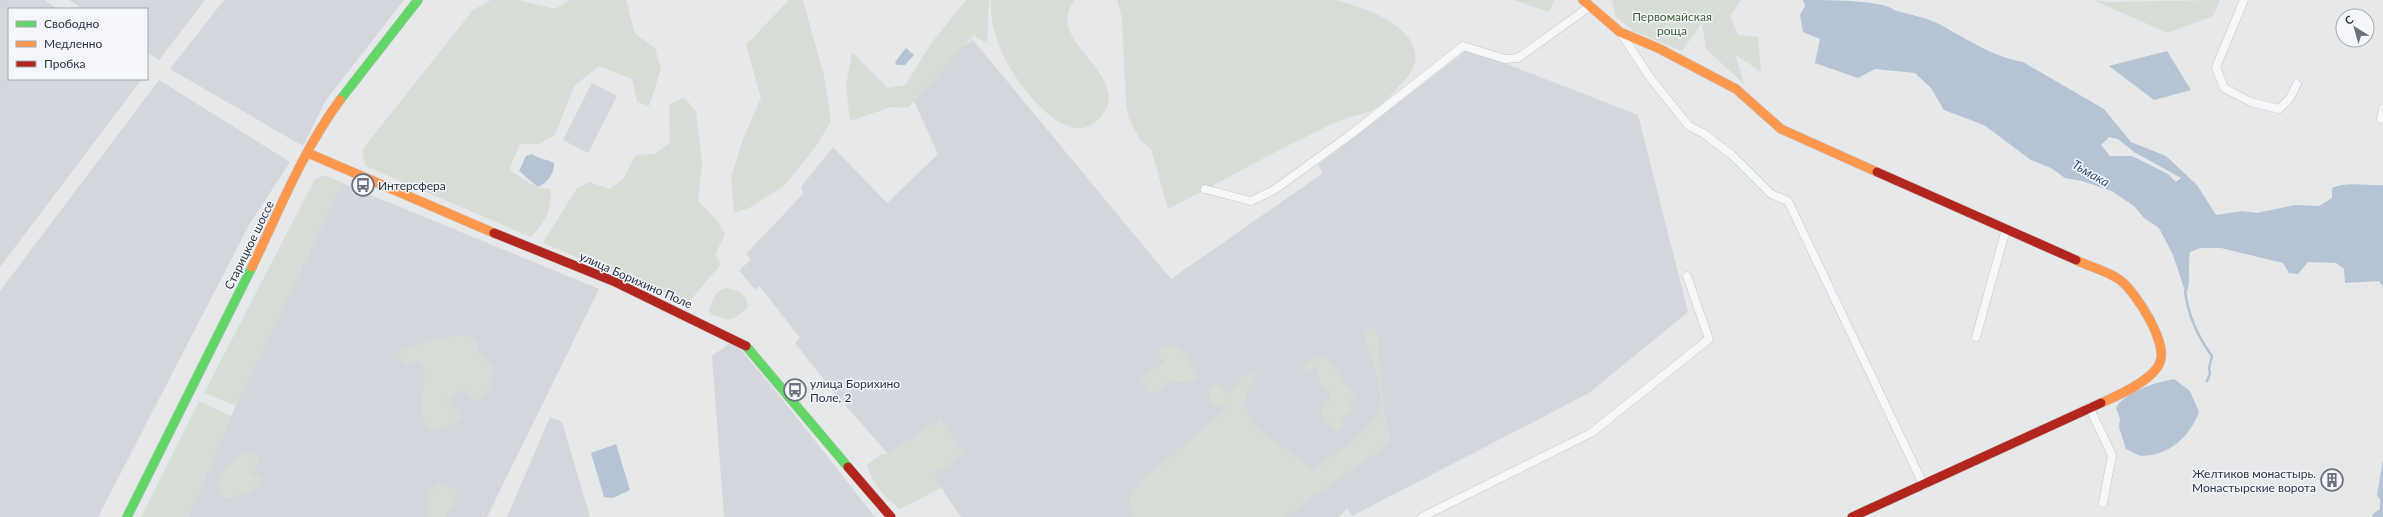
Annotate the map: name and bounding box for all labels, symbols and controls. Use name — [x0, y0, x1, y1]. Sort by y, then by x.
legend — [8, 8, 148, 80]
north arrow — [2335, 8, 2375, 48]
park label: Первомайская роща — [1632, 9, 1712, 38]
text: С — [2342, 12, 2356, 27]
text: Свободно — [44, 16, 100, 31]
text: Медленно — [44, 36, 103, 51]
text: Пробка — [44, 56, 85, 71]
water label: Тьмака — [2070, 156, 2113, 190]
bus stop icon: Интерсфера — [350, 172, 376, 198]
place label: Интерсфера — [378, 178, 446, 193]
street label: Старицкое шоссе — [221, 198, 277, 292]
street label: улица Борихино Поле — [577, 248, 695, 312]
place label: улица Борихино Поле, 2 — [810, 376, 900, 405]
bus stop icon: улица Борихино Поле, 2 — [782, 377, 808, 403]
place label: Желтиков монастырь. Монастырские ворота — [2192, 466, 2316, 495]
building icon: Желтиков монастырь. Монастырские ворота — [2319, 467, 2345, 493]

